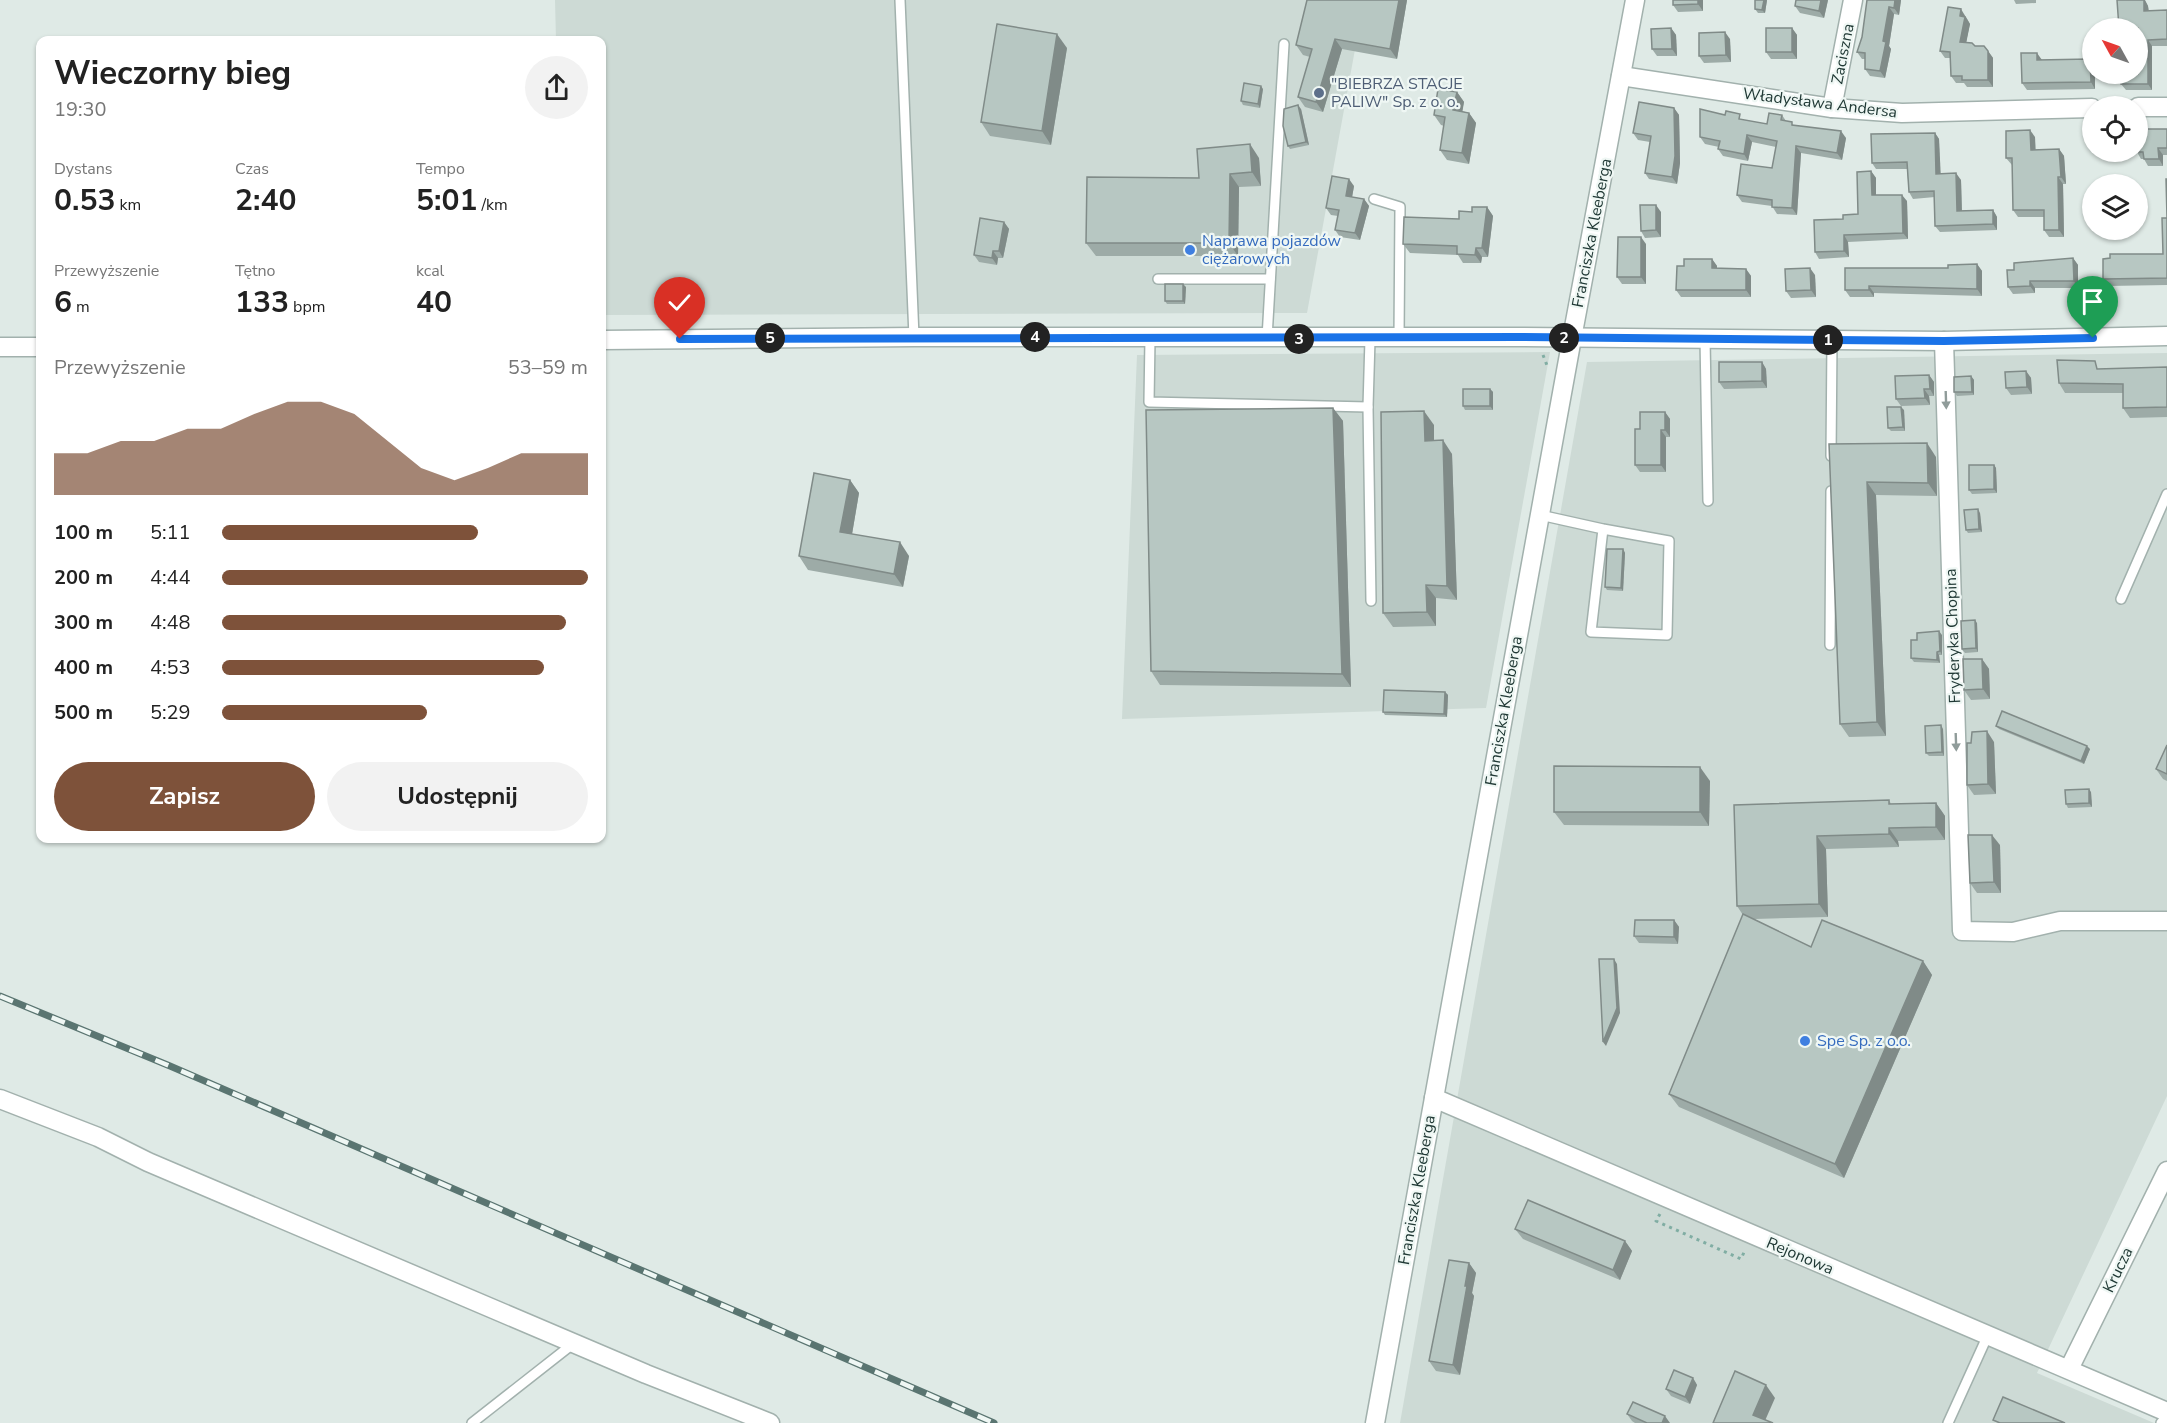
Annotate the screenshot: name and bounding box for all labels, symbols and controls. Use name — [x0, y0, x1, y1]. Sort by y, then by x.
north arrow — [2082, 18, 2148, 84]
map controls — [2082, 18, 2148, 240]
street label: Zaciszna — [1826, 22, 1860, 86]
text: Wieczorny bieg — [54, 51, 291, 96]
button: share — [525, 56, 588, 119]
place label: "BIEBRZA STACJE PALIW" Sp. z o. o. — [1331, 73, 1463, 113]
street label: Władysława Andersa — [1742, 83, 1898, 123]
marker: "BIEBRZA STACJE PALIW" Sp. z o. o. — [1312, 86, 1326, 100]
text: 19:30 — [54, 96, 107, 123]
button: locate — [2082, 96, 2148, 162]
street label: Franciszka Kleeberga — [1567, 157, 1617, 309]
text: Dystans — [54, 158, 112, 180]
text: Czas — [235, 158, 269, 180]
text: Tempo — [416, 158, 465, 180]
button: layers — [2082, 174, 2148, 240]
text: 0.53 — [54, 180, 115, 221]
text: 2:40 — [235, 180, 296, 221]
text: 5:01 — [416, 180, 477, 221]
text: km — [115, 194, 141, 216]
text: /km — [477, 194, 508, 216]
place label: Naprawa pojazdów ciężarowych — [1202, 230, 1341, 270]
marker: Naprawa pojazdów ciężarowych — [1183, 243, 1197, 257]
text: Przewyższenie — [54, 260, 159, 282]
text: Tętno — [235, 260, 276, 282]
text: kcal — [416, 260, 444, 282]
pin — [2067, 276, 2118, 338]
pin — [654, 277, 705, 339]
text: 6 — [54, 282, 72, 323]
text: 133 — [235, 282, 289, 323]
text: 40 — [416, 282, 452, 323]
icon: arrive — [2076, 285, 2109, 318]
icon: check — [663, 286, 696, 319]
text: m — [72, 296, 90, 318]
text: bpm — [289, 296, 325, 318]
pin: 4 — [1020, 322, 1050, 352]
pin: 5 — [755, 323, 785, 353]
pin: 2 — [1549, 323, 1579, 353]
pin: 3 — [1284, 324, 1314, 354]
pin: 1 — [1813, 325, 1843, 355]
text: 4 — [1030, 326, 1040, 348]
text: 5 — [765, 327, 775, 349]
text: 2 — [1559, 327, 1569, 349]
text: 3 — [1294, 328, 1304, 350]
text: 1 — [1823, 329, 1833, 351]
text: Przewyższenie — [54, 354, 186, 381]
text: 53–59 m — [508, 354, 588, 381]
one-way arrow — [1941, 390, 1951, 409]
text: 100 m — [54, 519, 113, 546]
text: 5:11 — [150, 519, 191, 546]
text: 200 m — [54, 564, 113, 591]
text: 4:44 — [150, 564, 191, 591]
street label: Fryderyka Chopina — [1940, 568, 1966, 704]
text: 300 m — [54, 609, 113, 636]
text: 4:48 — [150, 609, 191, 636]
street label: Franciszka Kleeberga — [1480, 634, 1528, 788]
text: 400 m — [54, 654, 113, 681]
text: 4:53 — [150, 654, 191, 681]
text: 500 m — [54, 699, 113, 726]
text: 5:29 — [150, 699, 191, 726]
one-way arrow — [1951, 732, 1961, 751]
button: Zapisz — [54, 762, 315, 831]
button: Udostępnij — [327, 762, 588, 831]
place label: Spe Sp. z o.o. — [1817, 1030, 1911, 1052]
marker: Spe Sp. z o.o. — [1798, 1034, 1812, 1048]
street label: Franciszka Kleeberga — [1393, 1113, 1441, 1267]
street label: Rejonowa — [1763, 1232, 1837, 1280]
street label: Krucza — [2098, 1244, 2138, 1296]

